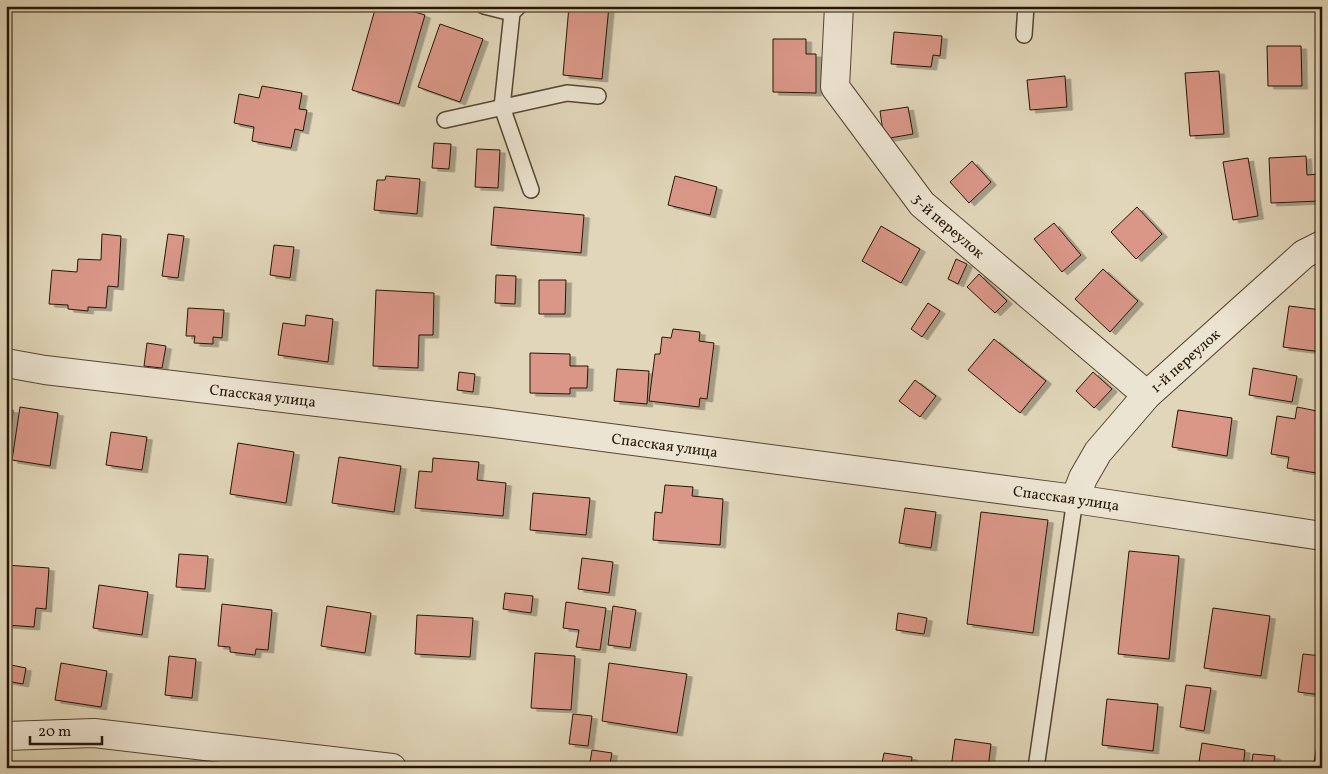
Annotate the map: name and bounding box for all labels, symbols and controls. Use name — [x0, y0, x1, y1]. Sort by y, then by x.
street label: 3-й переулок — [906, 190, 988, 264]
street label: 1-й переулок — [1147, 325, 1226, 399]
street label: Спасская улица — [208, 380, 317, 414]
street label: Спасская улица — [610, 429, 719, 464]
street label: Спасская улица — [1012, 482, 1121, 518]
scale bar — [30, 714, 102, 746]
text: 20 m — [38, 722, 71, 743]

